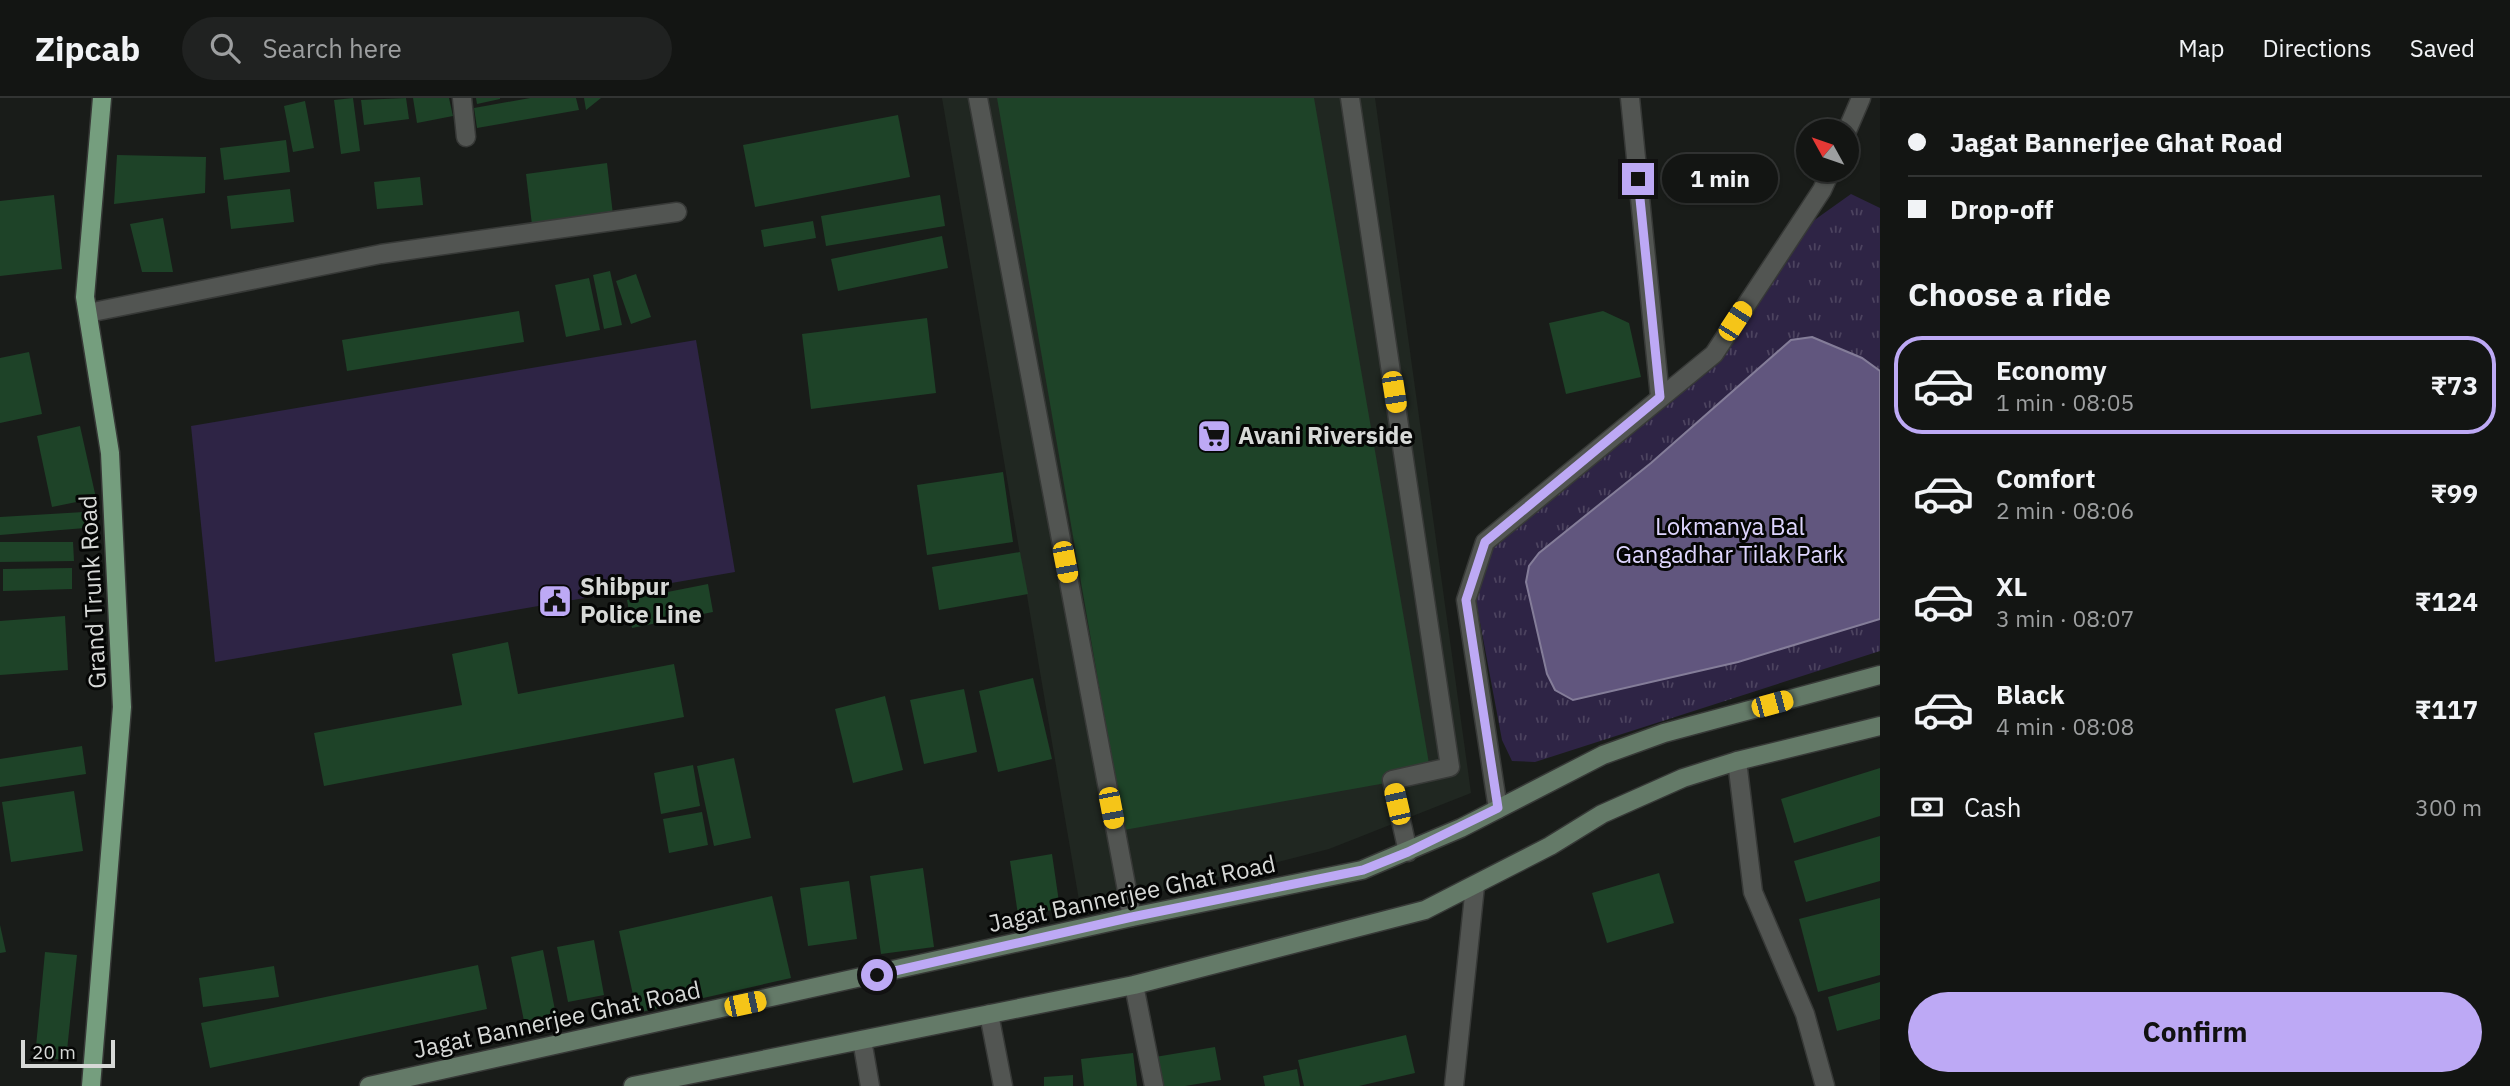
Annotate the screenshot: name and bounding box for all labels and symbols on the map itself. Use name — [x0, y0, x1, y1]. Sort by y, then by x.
north arrow — [1796, 119, 1858, 182]
callout: 1 min — [1662, 154, 1778, 204]
route end — [1622, 163, 1654, 195]
car — [1715, 298, 1756, 344]
car — [1381, 370, 1408, 414]
supermarket icon: Avani Riverside — [1195, 417, 1233, 455]
place label: Avani Riverside — [1238, 419, 1413, 451]
street label: Grand Trunk Road — [71, 495, 113, 690]
park label: Lokmanya Bal Gangadhar Tilak Park — [1615, 510, 1845, 570]
car — [1051, 539, 1080, 585]
place label: Shibpur Police Line — [580, 570, 702, 630]
public building icon: Shibpur Police Line — [536, 582, 574, 620]
car — [1749, 688, 1796, 720]
car — [1383, 781, 1412, 827]
car — [1097, 785, 1126, 831]
street label: Jagat Bannerjee Ghat Road — [985, 847, 1278, 939]
route start — [861, 959, 893, 991]
street label: Jagat Bannerjee Ghat Road — [410, 973, 703, 1065]
car — [723, 989, 768, 1019]
scale bar — [21, 1037, 116, 1069]

